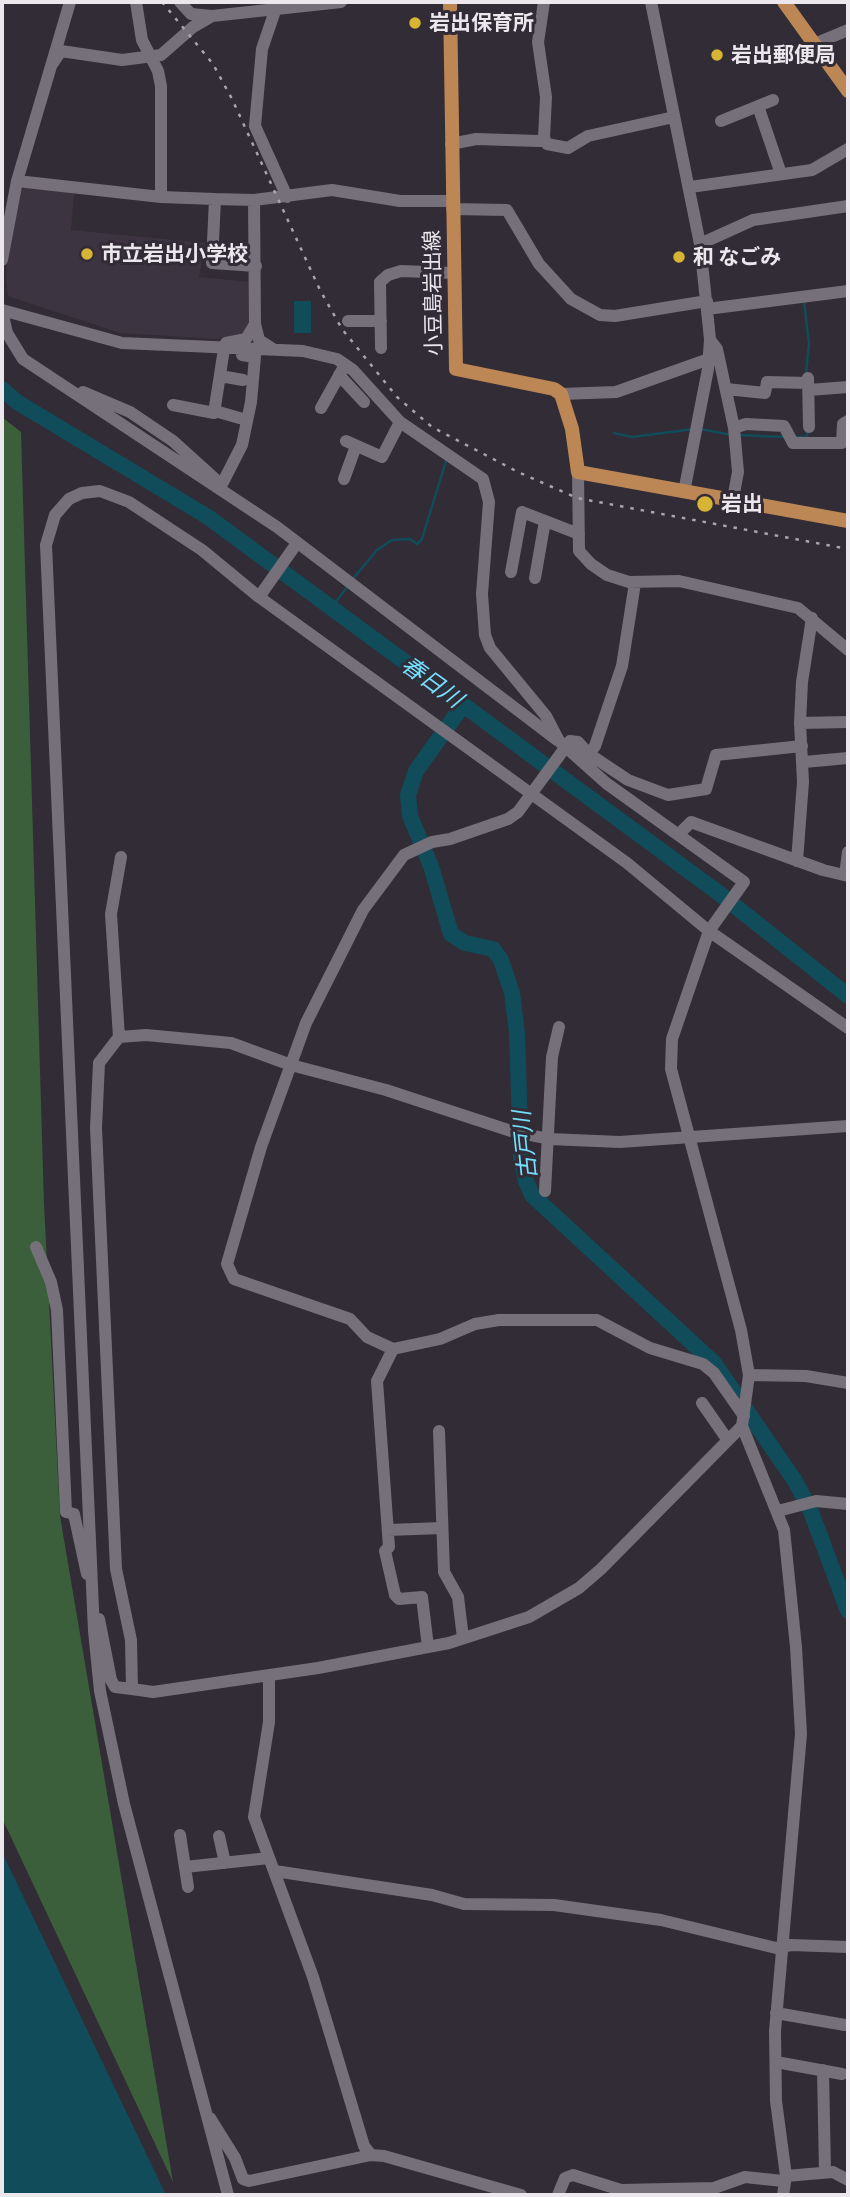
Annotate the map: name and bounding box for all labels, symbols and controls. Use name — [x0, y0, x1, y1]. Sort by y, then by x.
place label: 岩出保育所 — [429, 10, 534, 36]
marker: 岩出保育所 — [407, 15, 423, 31]
place label: 岩出郵便局 — [731, 42, 836, 68]
marker: 岩出郵便局 — [709, 47, 725, 63]
street label: 小豆島岩出線 — [419, 230, 447, 356]
place label: 市立岩出小学校 — [101, 241, 248, 267]
place label: 和 なごみ — [693, 244, 781, 270]
marker: 市立岩出小学校 — [79, 246, 95, 262]
marker: 和 なごみ — [671, 249, 687, 265]
place label: 岩出 — [721, 491, 763, 517]
marker: 岩出 — [695, 494, 715, 514]
water label: 春日川 — [396, 651, 468, 713]
water label: 古戸川 — [508, 1109, 542, 1181]

